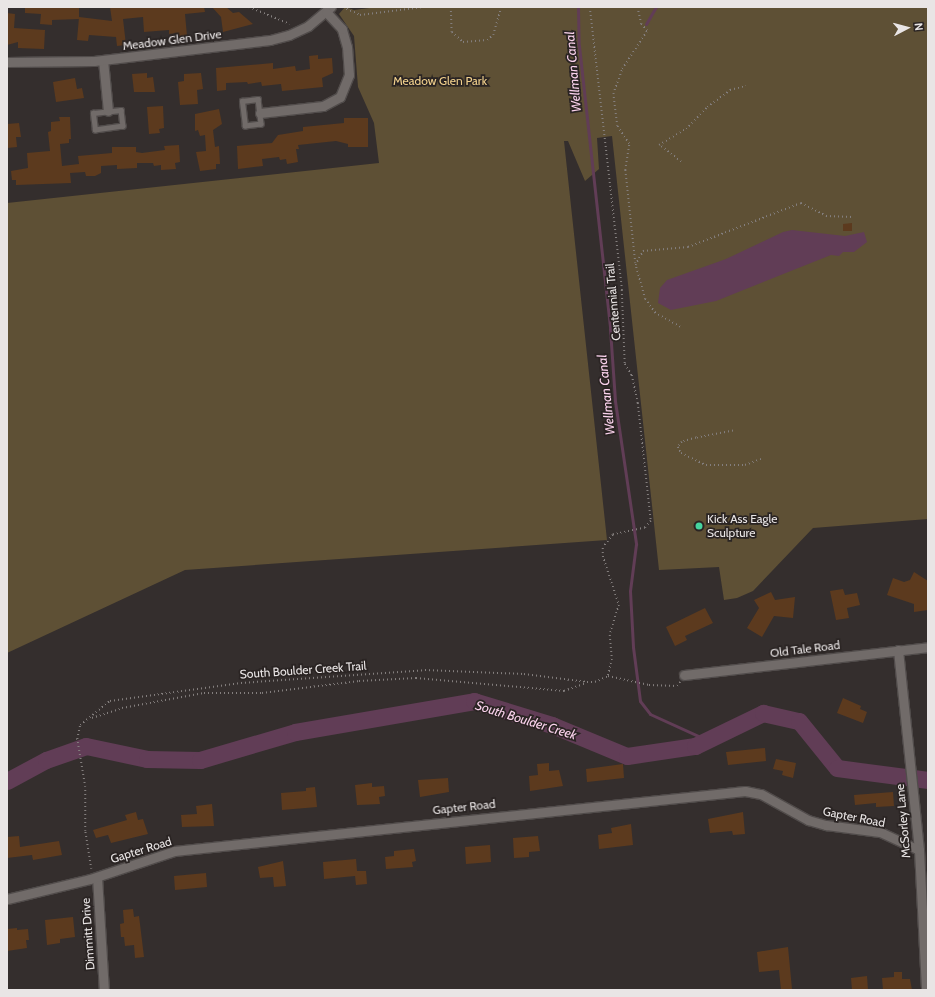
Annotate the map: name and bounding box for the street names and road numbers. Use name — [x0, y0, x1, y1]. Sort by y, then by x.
street label: Meadow Glen Drive — [122, 27, 222, 53]
street label: Centennial Trail — [602, 263, 624, 341]
street label: Old Tale Road — [769, 638, 841, 660]
street label: South Boulder Creek Trail — [239, 658, 367, 682]
street label: McSorley Lane — [893, 783, 913, 859]
street label: Gapter Road — [432, 797, 496, 817]
street label: Gapter Road — [822, 804, 886, 830]
street label: Gapter Road — [109, 834, 173, 866]
street label: Dimmitt Drive — [78, 897, 98, 971]

